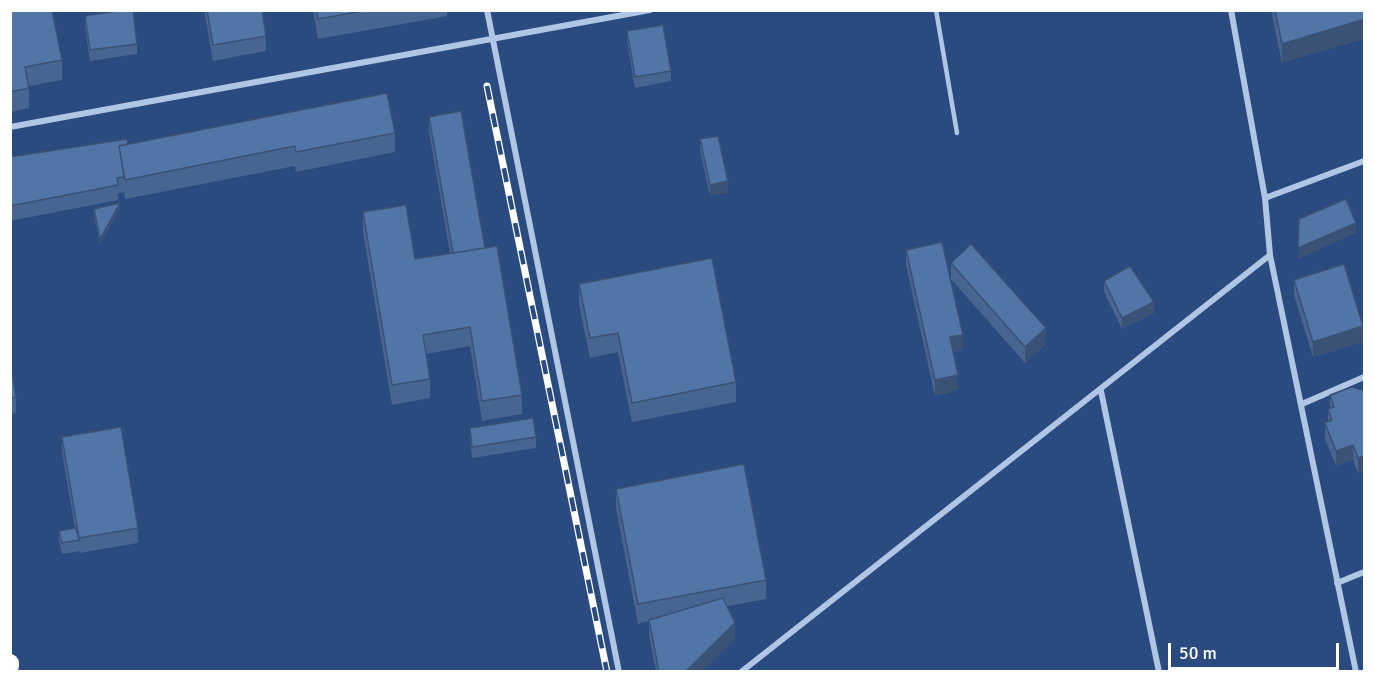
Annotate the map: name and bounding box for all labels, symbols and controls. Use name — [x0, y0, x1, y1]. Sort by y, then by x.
scale bar — [1171, 631, 1342, 669]
text: 50 m — [1179, 642, 1217, 664]

